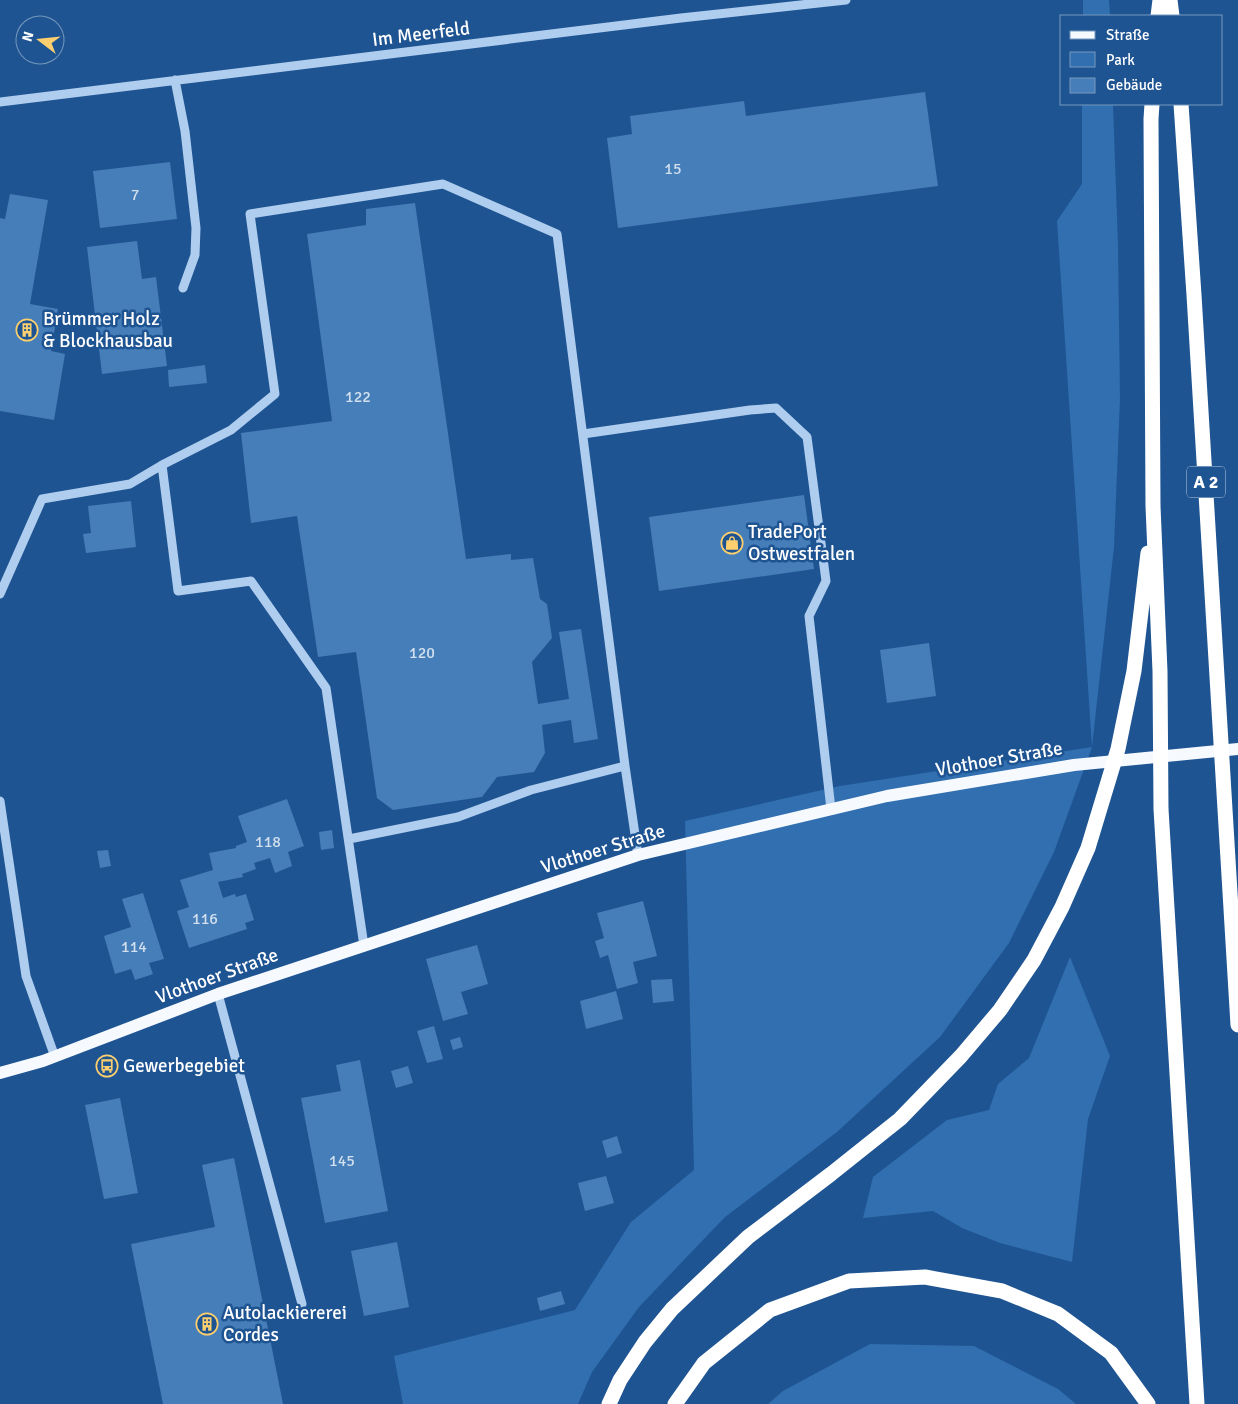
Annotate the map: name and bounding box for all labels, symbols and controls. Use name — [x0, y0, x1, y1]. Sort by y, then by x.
north arrow — [15, 15, 65, 65]
legend — [1060, 15, 1223, 105]
street label: Im Meerfeld — [371, 16, 471, 52]
text: Straße — [1106, 26, 1150, 44]
text: N — [18, 30, 37, 44]
text: Park — [1106, 51, 1135, 69]
text: Gebäude — [1106, 76, 1162, 94]
house number: 15 — [664, 159, 682, 179]
house number: 7 — [131, 185, 139, 205]
place label: Brümmer Holz & Blockhausbau — [43, 307, 173, 353]
building icon: Brümmer Holz & Blockhausbau — [15, 318, 39, 342]
house number: 122 — [345, 387, 371, 407]
road number: A 2 — [1187, 467, 1225, 498]
place label: TradePort Ostwestfalen — [748, 520, 855, 566]
shop icon: TradePort Ostwestfalen — [720, 531, 744, 555]
house number: 120 — [409, 643, 435, 663]
street label: Vlothoer Straße — [934, 736, 1064, 782]
street label: Vlothoer Straße — [538, 819, 668, 879]
house number: 118 — [255, 832, 281, 852]
house number: 116 — [192, 909, 218, 929]
house number: 114 — [121, 937, 147, 957]
street label: Vlothoer Straße — [152, 943, 282, 1009]
bus stop icon: Gewerbegebiet — [95, 1054, 119, 1078]
place label: Gewerbegebiet — [123, 1054, 245, 1078]
house number: 145 — [329, 1151, 355, 1171]
place label: Autolackiererei Cordes — [223, 1301, 347, 1347]
building icon: Autolackiererei Cordes — [195, 1312, 219, 1336]

